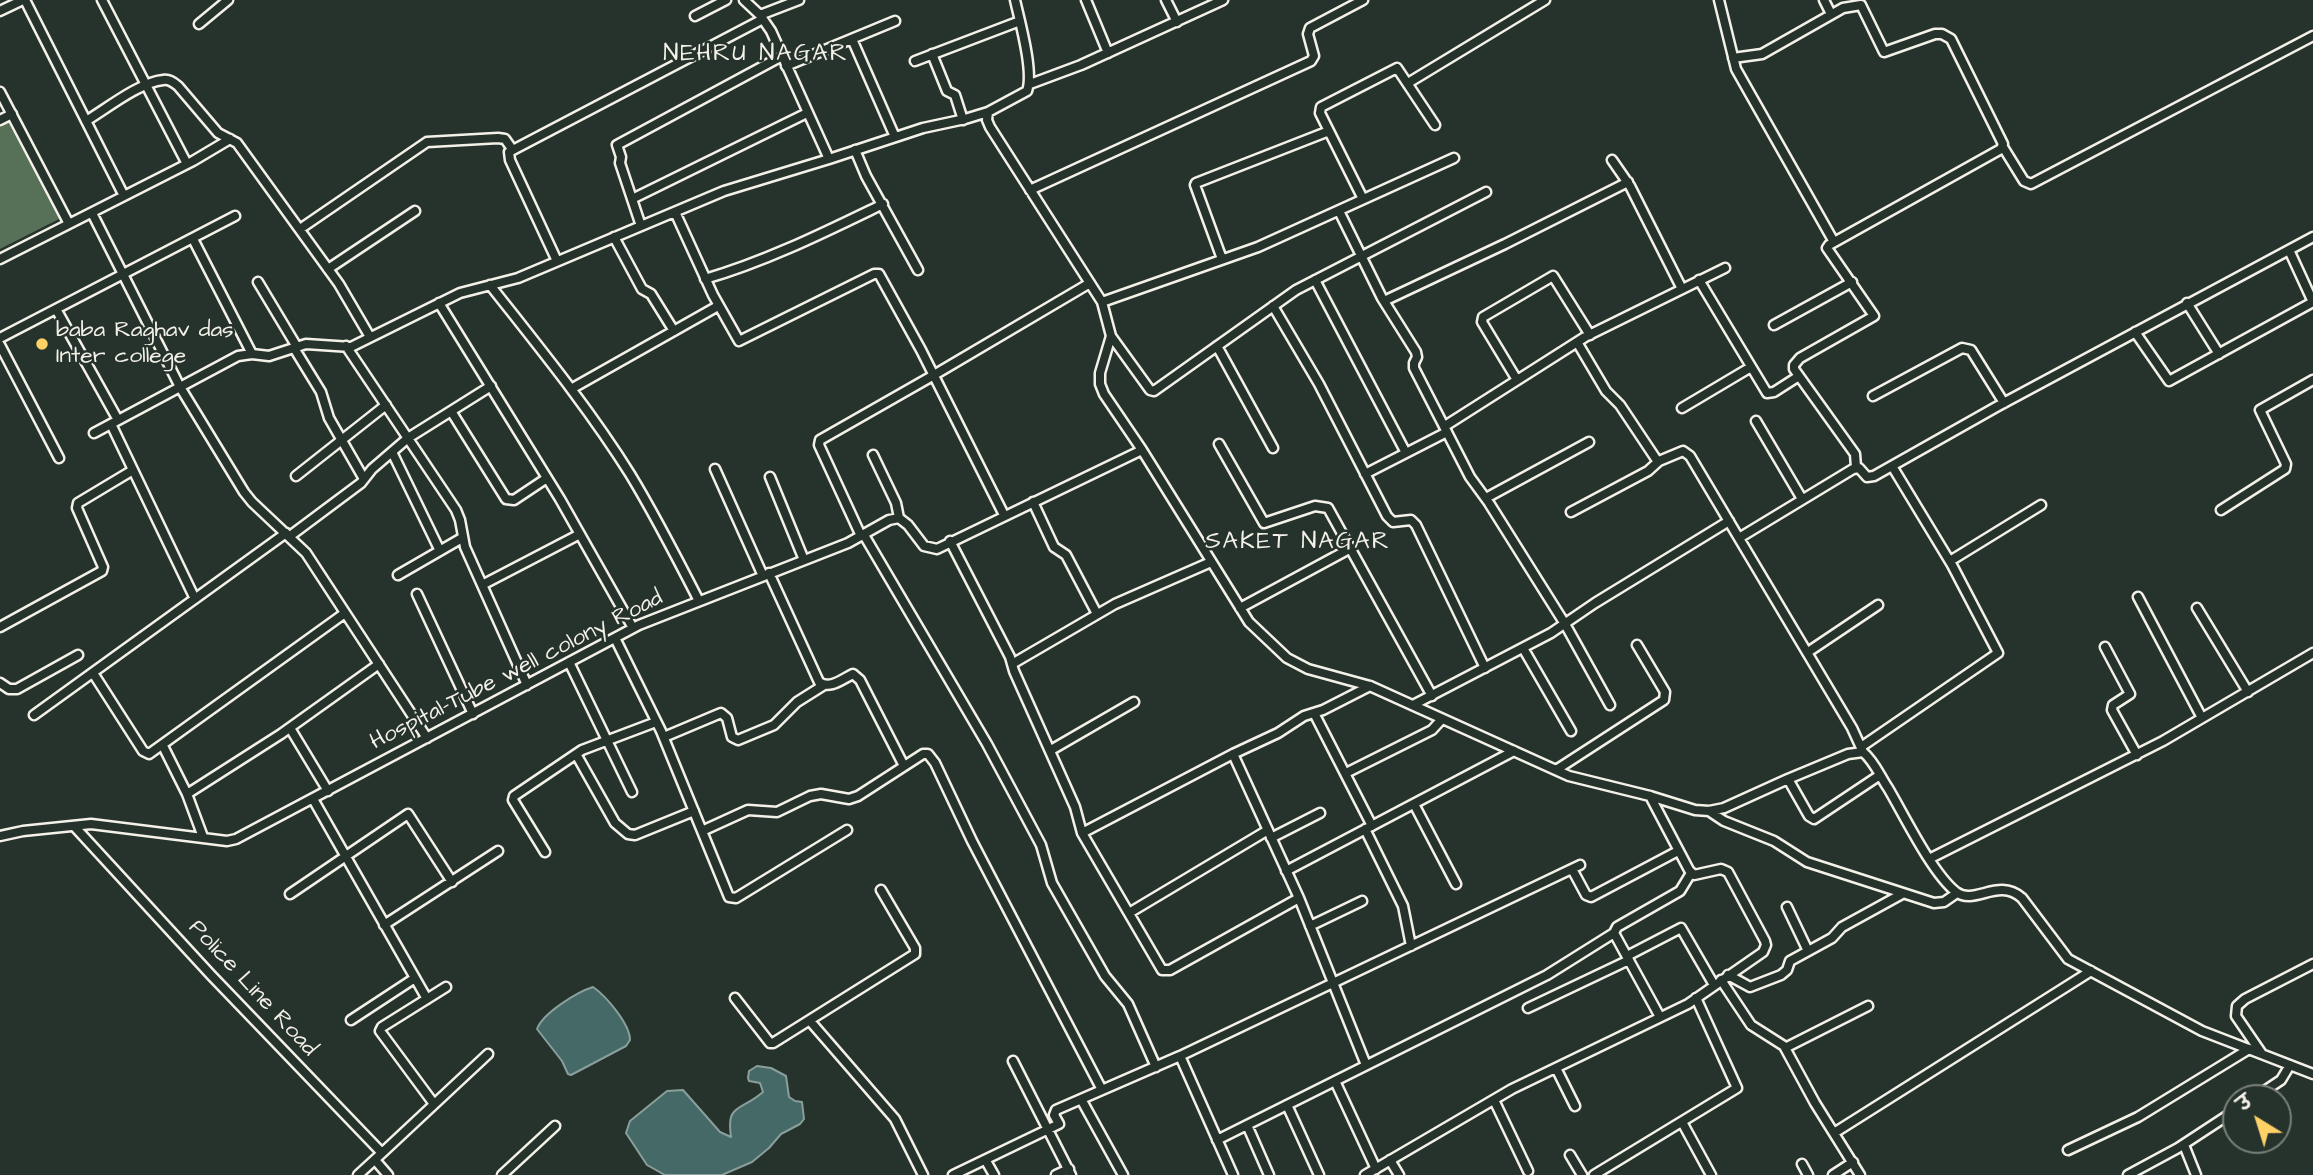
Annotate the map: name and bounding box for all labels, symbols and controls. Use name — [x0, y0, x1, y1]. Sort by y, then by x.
district label: NEHRU NAGAR — [665, 41, 847, 69]
place label: baba Raghav das Inter college — [56, 317, 234, 371]
marker: baba Raghav das Inter college — [34, 336, 50, 352]
district label: SAKET NAGAR — [1207, 529, 1389, 557]
street label: Hospital-Tube well colony Road — [366, 585, 668, 757]
street label: Police Line Road — [182, 915, 322, 1063]
north arrow — [2222, 1084, 2292, 1154]
text: उ — [2232, 1089, 2258, 1118]

